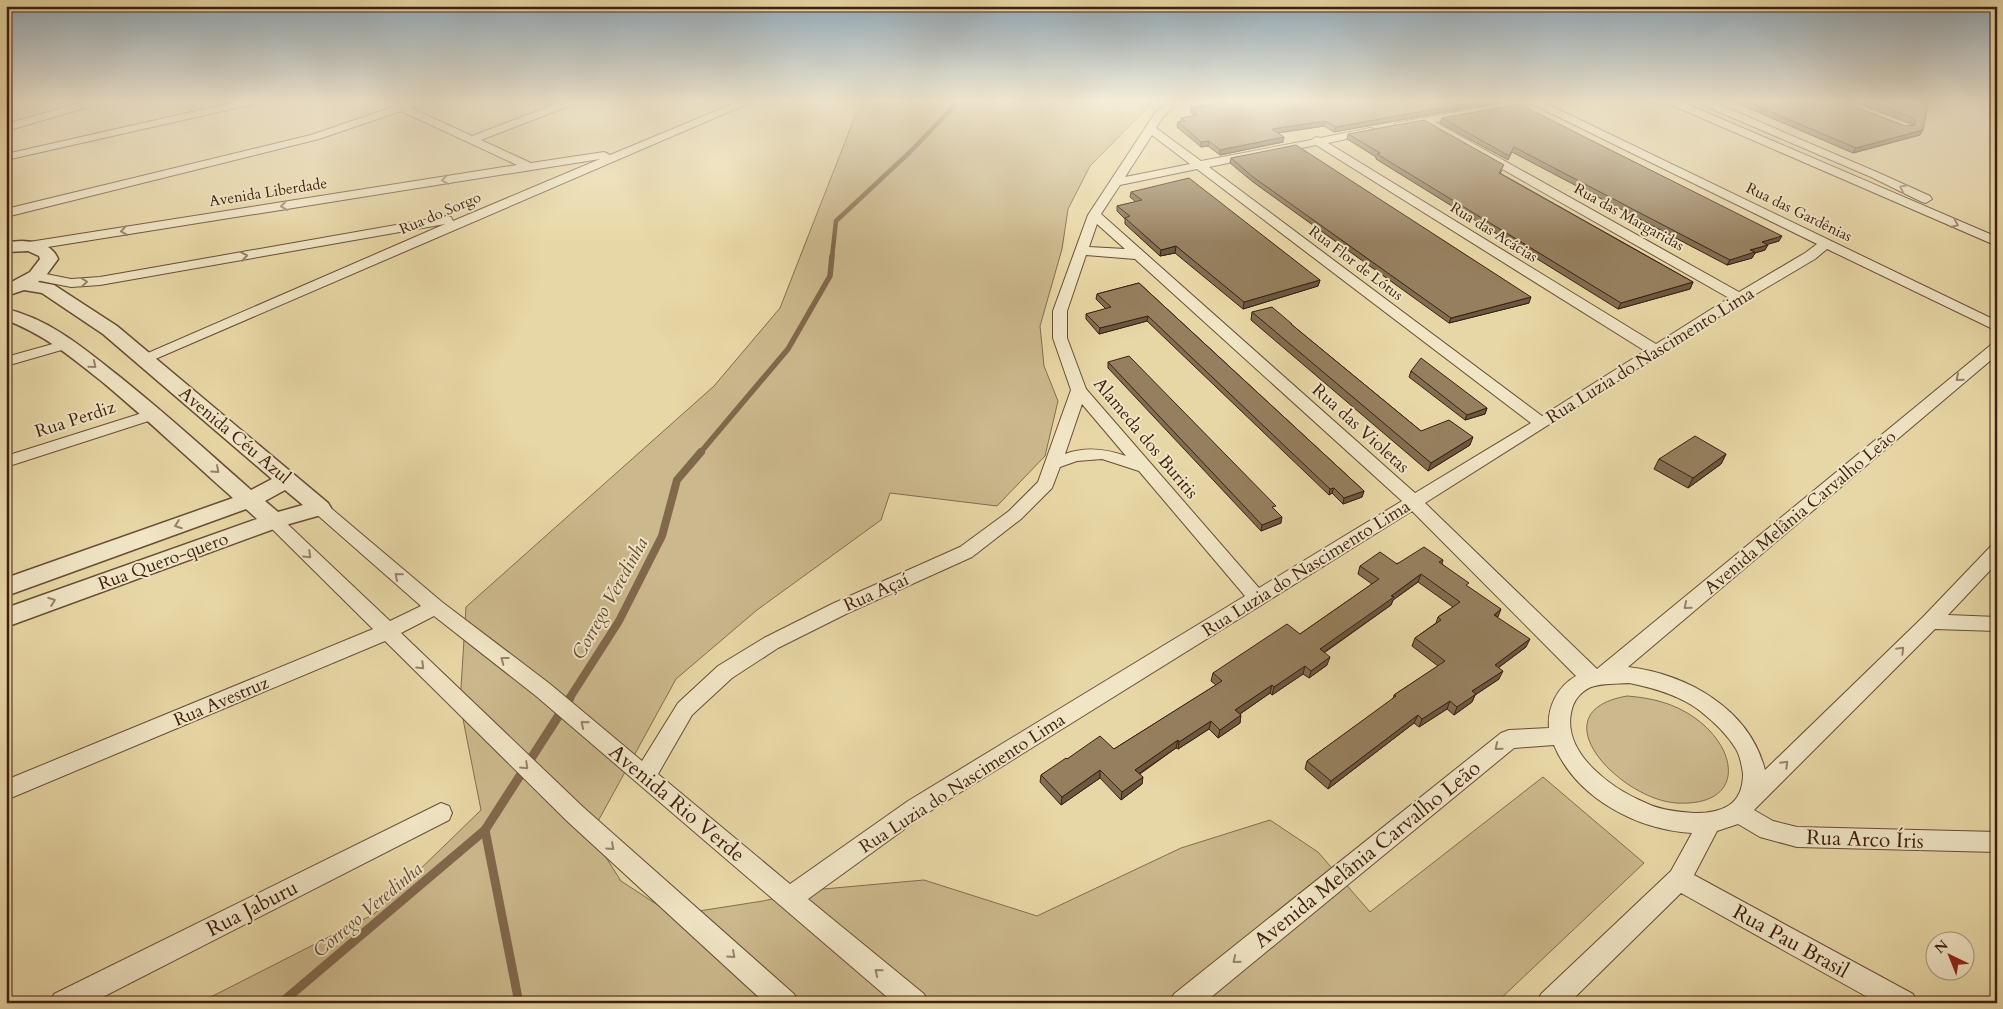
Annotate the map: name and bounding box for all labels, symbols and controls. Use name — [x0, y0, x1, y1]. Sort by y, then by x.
street label: Avenida Liberdade — [208, 173, 329, 211]
one-way arrow — [440, 174, 448, 185]
street label: Rua das Margaridas — [1570, 178, 1688, 256]
street label: Rua das Gardênias — [1743, 178, 1855, 246]
one-way arrow — [1899, 184, 1908, 194]
street label: Rua do Sorgo — [396, 187, 484, 239]
street label: Rua das Acácias — [1447, 197, 1541, 267]
one-way arrow — [280, 200, 289, 210]
one-way arrow — [1950, 218, 1959, 229]
street label: Rua Flor de Lótus — [1305, 221, 1407, 305]
one-way arrow — [119, 225, 127, 236]
one-way arrow — [240, 251, 249, 261]
one-way arrow — [80, 277, 88, 288]
street label: Rua Luzia do Nascimento Lima — [1542, 281, 1759, 430]
one-way arrow — [87, 359, 96, 367]
street label: Alameda dos Buritis — [1087, 372, 1204, 504]
one-way arrow — [1956, 373, 1965, 382]
street label: Rua das Violetas — [1306, 378, 1415, 479]
street label: Avenida Céu Azul — [173, 381, 296, 490]
street label: Rua Perdiz — [32, 395, 119, 444]
street label: Avenida Melânia Carvalho Leão — [1699, 424, 1902, 600]
one-way arrow — [211, 464, 220, 473]
street label: Rua Luzia do Nascimento Lima — [1198, 494, 1415, 643]
one-way arrow — [175, 519, 183, 529]
street label: Rua Quero-quero — [95, 526, 232, 597]
water label: Corrego Veredinha — [566, 532, 654, 664]
one-way arrow — [303, 549, 312, 558]
street label: Rua Açaí — [840, 567, 913, 618]
one-way arrow — [395, 572, 404, 581]
one-way arrow — [47, 597, 56, 607]
one-way arrow — [1684, 600, 1693, 609]
one-way arrow — [1895, 647, 1904, 656]
one-way arrow — [500, 657, 510, 666]
one-way arrow — [416, 660, 425, 669]
street label: Rua Avestruz — [170, 670, 273, 733]
street label: Rua Luzia do Nascimento Lima — [854, 707, 1070, 859]
one-way arrow — [580, 721, 589, 730]
street label: Avenida Rio Verde — [602, 738, 751, 869]
one-way arrow — [1495, 742, 1504, 751]
street label: Avenida Melânia Carvalho Leão — [1248, 754, 1487, 955]
one-way arrow — [519, 760, 528, 769]
one-way arrow — [1779, 761, 1788, 770]
street label: Rua Arco Íris — [1806, 823, 1924, 856]
one-way arrow — [606, 841, 615, 850]
water label: Corrego Veredinha — [307, 856, 428, 963]
street label: Rua Jaburu — [202, 873, 303, 944]
street label: Rua Pau Brasil — [1727, 898, 1854, 985]
north arrow — [1926, 932, 1976, 982]
text: N — [1931, 936, 1952, 958]
one-way arrow — [727, 949, 736, 958]
one-way arrow — [1233, 955, 1242, 964]
one-way arrow — [874, 968, 883, 977]

